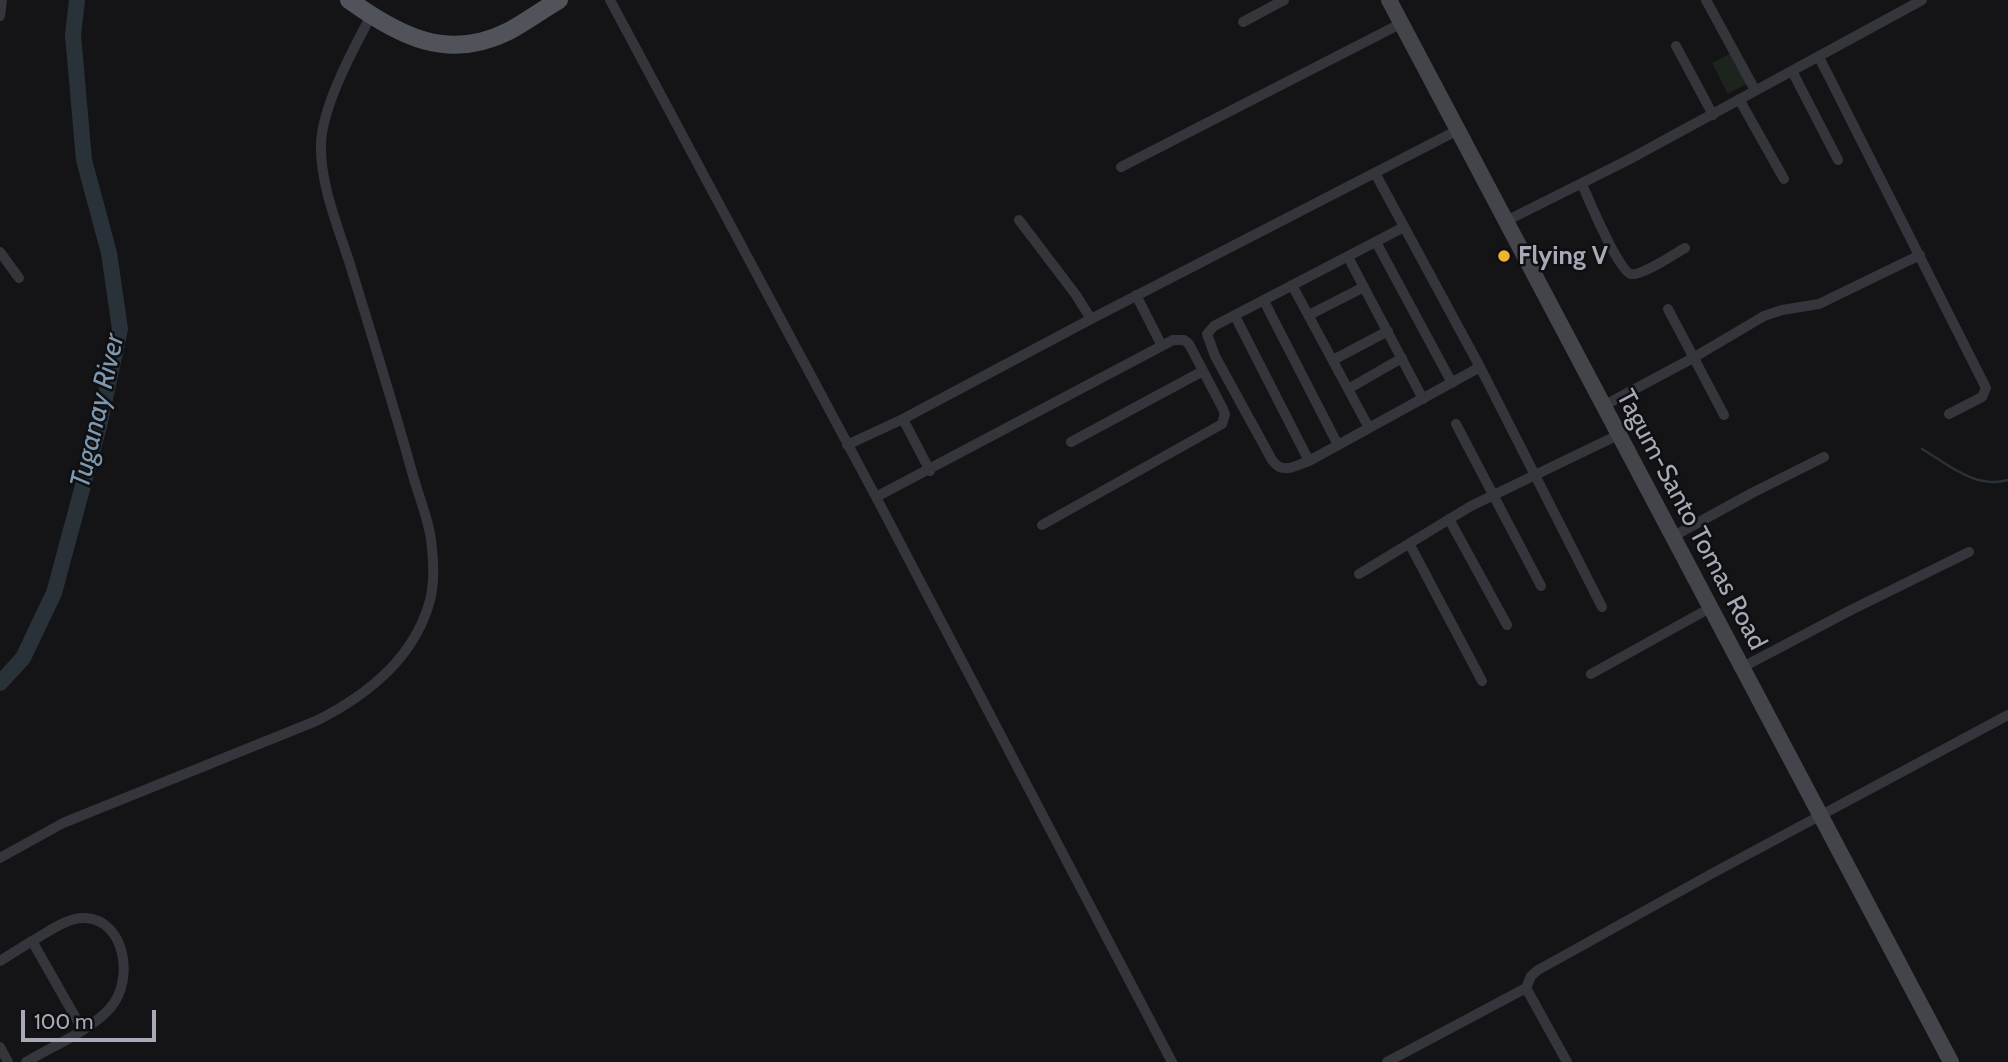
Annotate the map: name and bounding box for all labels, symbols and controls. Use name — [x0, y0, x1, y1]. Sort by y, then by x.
place label: Flying V — [1518, 240, 1608, 272]
marker: Flying V — [1496, 248, 1512, 264]
water label: Tuganay River — [64, 331, 132, 491]
street label: Tagum-Santo Tomas Road — [1609, 385, 1773, 655]
scale bar — [24, 996, 159, 1040]
text: 100 m — [34, 1009, 93, 1034]

